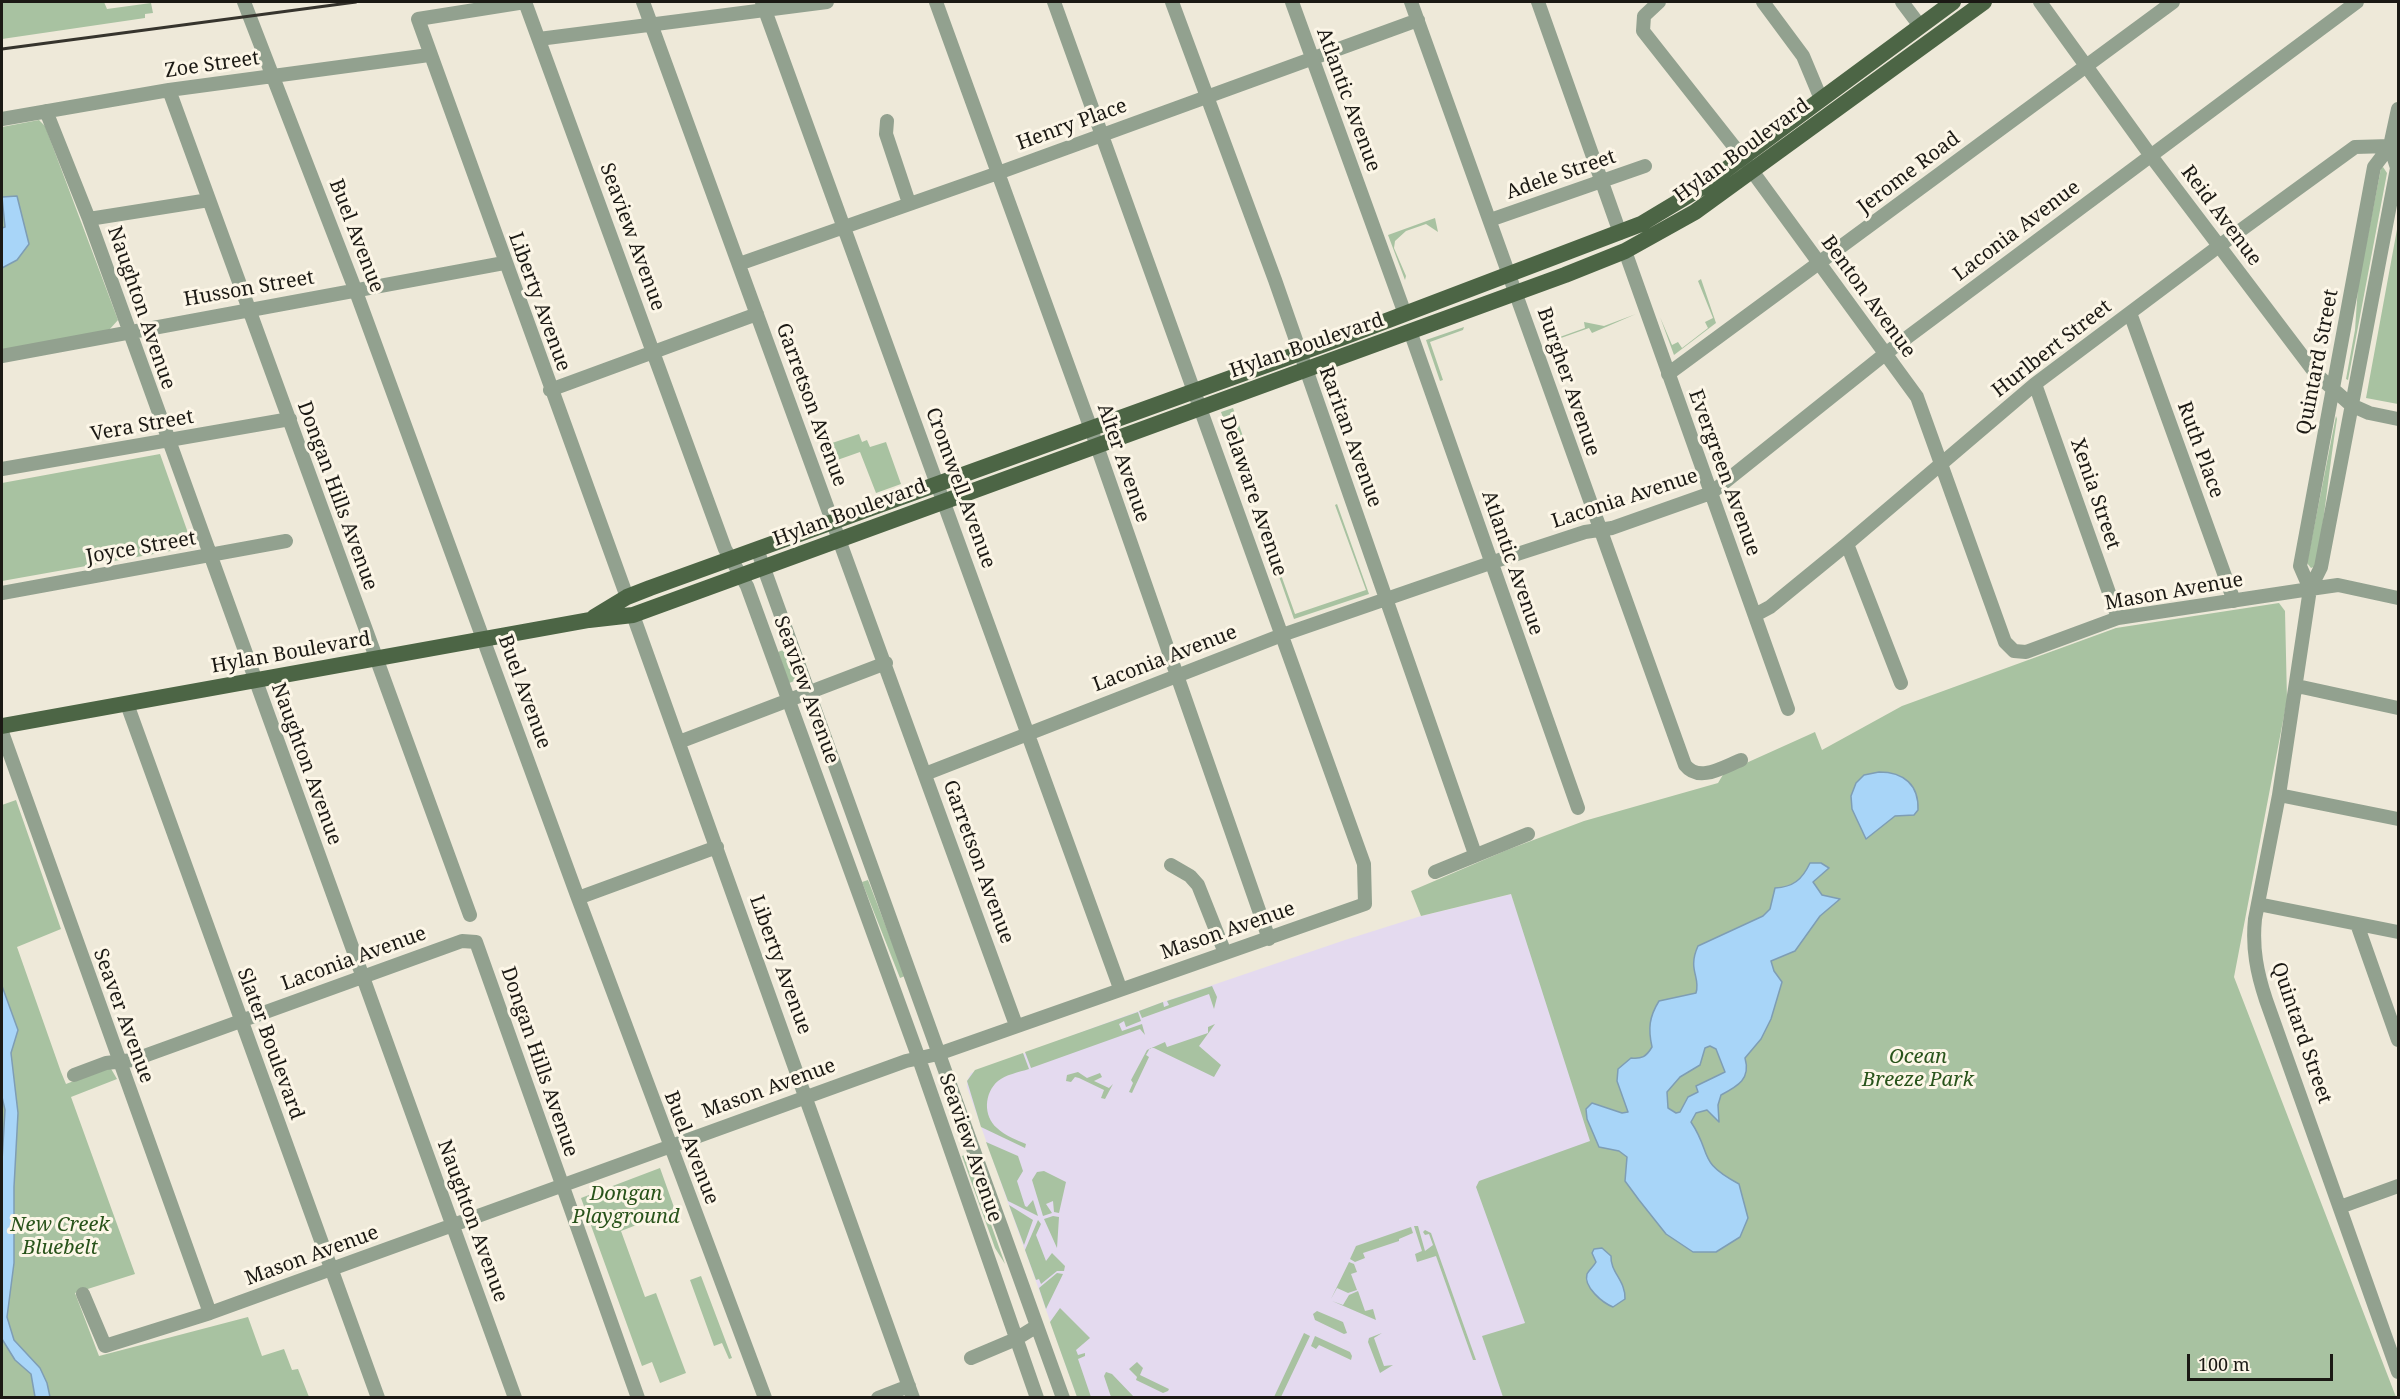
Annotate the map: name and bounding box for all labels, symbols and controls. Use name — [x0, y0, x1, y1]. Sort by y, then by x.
street label: Atlantic Avenue — [1311, 25, 1385, 175]
street label: Zoe Street — [163, 47, 261, 83]
street label: Henry Place — [1014, 94, 1130, 156]
street label: Hylan Boulevard — [1670, 94, 1814, 208]
street label: Jerome Road — [1853, 127, 1965, 219]
street label: Adele Street — [1503, 145, 1619, 205]
street label: Seaview Avenue — [594, 160, 670, 314]
street label: Reid Avenue — [2176, 161, 2266, 271]
street label: Buel Avenue — [323, 176, 389, 296]
street label: Laconia Avenue — [1949, 176, 2085, 286]
street label: Naughton Avenue — [102, 223, 180, 393]
street label: Liberty Avenue — [503, 229, 575, 375]
street label: Benton Avenue — [1816, 231, 1920, 363]
street label: Husson Street — [182, 266, 316, 312]
street label: Quintard Street — [2292, 287, 2344, 437]
street label: Hurlbert Street — [1988, 295, 2116, 403]
street label: Burgher Avenue — [1531, 305, 1605, 459]
street label: Hylan Boulevard — [1227, 308, 1387, 384]
street label: Garretson Avenue — [770, 320, 852, 490]
street label: Raritan Avenue — [1313, 363, 1387, 511]
street label: Evergreen Avenue — [1683, 387, 1765, 559]
street label: Dongan Hills Avenue — [292, 398, 382, 594]
street label: Ruth Place — [2171, 399, 2229, 501]
street label: Alter Avenue — [1091, 400, 1155, 526]
street label: Cromwell Avenue — [920, 404, 1000, 572]
street label: Vera Street — [89, 405, 195, 447]
street label: Delaware Avenue — [1214, 413, 1292, 579]
street label: Xenia Street — [2065, 436, 2125, 552]
street label: Laconia Avenue — [1549, 464, 1701, 534]
street label: Hylan Boulevard — [770, 474, 930, 552]
street label: Atlantic Avenue — [1476, 487, 1548, 639]
street label: Joyce Street — [84, 527, 198, 569]
street label: Mason Avenue — [2103, 568, 2245, 616]
street label: Seaview Avenue — [768, 613, 844, 767]
street label: Laconia Avenue — [1090, 621, 1240, 697]
street label: Hylan Boulevard — [209, 627, 373, 679]
street label: Buel Avenue — [492, 632, 556, 752]
street label: Naughton Avenue — [266, 680, 346, 848]
street label: Garretson Avenue — [937, 777, 1019, 947]
street label: Liberty Avenue — [744, 892, 816, 1038]
street label: Mason Avenue — [1158, 897, 1298, 965]
street label: Laconia Avenue — [278, 922, 430, 996]
street label: Seaver Avenue — [88, 946, 158, 1086]
street label: Quintard Street — [2266, 959, 2336, 1107]
street label: Dongan Hills Avenue — [495, 964, 583, 1160]
street label: Slater Boulevard — [231, 965, 309, 1123]
park label: Ocean Breeze Park — [1862, 1045, 1974, 1092]
street label: Mason Avenue — [699, 1054, 839, 1124]
street label: Seaview Avenue — [933, 1071, 1007, 1225]
street label: Buel Avenue — [658, 1088, 724, 1208]
street label: Naughton Avenue — [432, 1137, 512, 1305]
park label: Dongan Playground — [572, 1182, 680, 1229]
park label: New Creek Bluebelt — [10, 1213, 110, 1260]
street label: Mason Avenue — [242, 1221, 382, 1291]
scale bar — [2190, 1342, 2336, 1380]
text: 100 m — [2198, 1352, 2250, 1376]

